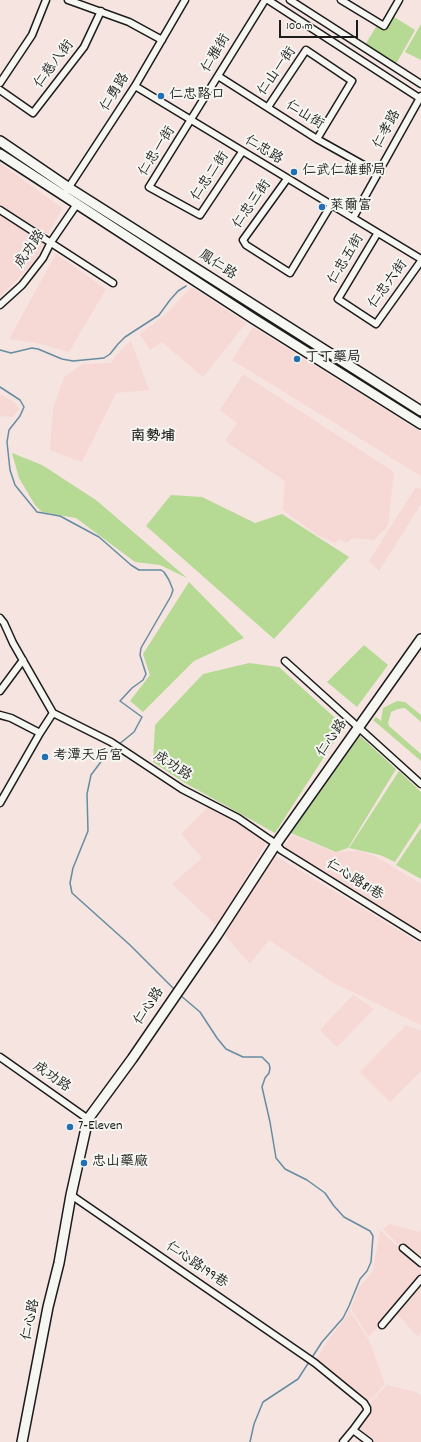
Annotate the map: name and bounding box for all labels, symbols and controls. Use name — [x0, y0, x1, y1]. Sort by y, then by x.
scale bar — [281, 12, 360, 38]
text: 100 m — [286, 18, 313, 35]
street label: 仁雅街 — [199, 32, 235, 76]
street label: 仁慈八街 — [31, 38, 79, 92]
street label: 仁山一街 — [255, 44, 301, 100]
street label: 仁勇路 — [98, 71, 134, 115]
place label: 仁忠路口 — [169, 88, 225, 104]
marker: 仁忠路口 — [156, 91, 166, 101]
street label: 仁山街 — [282, 98, 326, 134]
street label: 仁孝路 — [370, 108, 406, 152]
street label: 仁忠一街 — [136, 124, 180, 180]
street label: 仁忠路 — [241, 133, 285, 169]
street label: 仁忠二街 — [188, 149, 234, 205]
place label: 仁武仁雄郵局 — [302, 164, 386, 180]
marker: 仁武仁雄郵局 — [289, 167, 299, 177]
street label: 仁忠三街 — [230, 177, 276, 233]
place label: 萊爾富 — [330, 199, 372, 215]
marker: 萊爾富 — [317, 202, 327, 212]
street label: 成功路 — [12, 228, 50, 272]
street label: 仁忠五街 — [325, 232, 369, 288]
street label: 鳳仁路 — [195, 248, 239, 284]
street label: 仁忠六街 — [366, 257, 412, 313]
place label: 丁丁藥局 — [305, 351, 361, 367]
marker: 丁丁藥局 — [292, 354, 302, 364]
district label: 南勢埔 — [131, 429, 175, 447]
street label: 仁心路 — [314, 717, 352, 761]
place label: 考潭天后宮 — [53, 749, 123, 765]
street label: 成功路 — [150, 749, 194, 785]
marker: 考潭天后宮 — [40, 752, 50, 762]
street label: 仁心路81巷 — [322, 857, 386, 905]
street label: 仁心路 — [131, 985, 169, 1029]
street label: 成功路 — [29, 1059, 73, 1097]
place label: 7-Eleven — [78, 1119, 122, 1135]
marker: 7-Eleven — [65, 1122, 75, 1132]
place label: 忠山藥廠 — [92, 1155, 148, 1171]
marker: 忠山藥廠 — [79, 1158, 89, 1168]
street label: 仁心路199巷 — [162, 1239, 230, 1293]
street label: 仁心路 — [19, 1298, 45, 1342]

